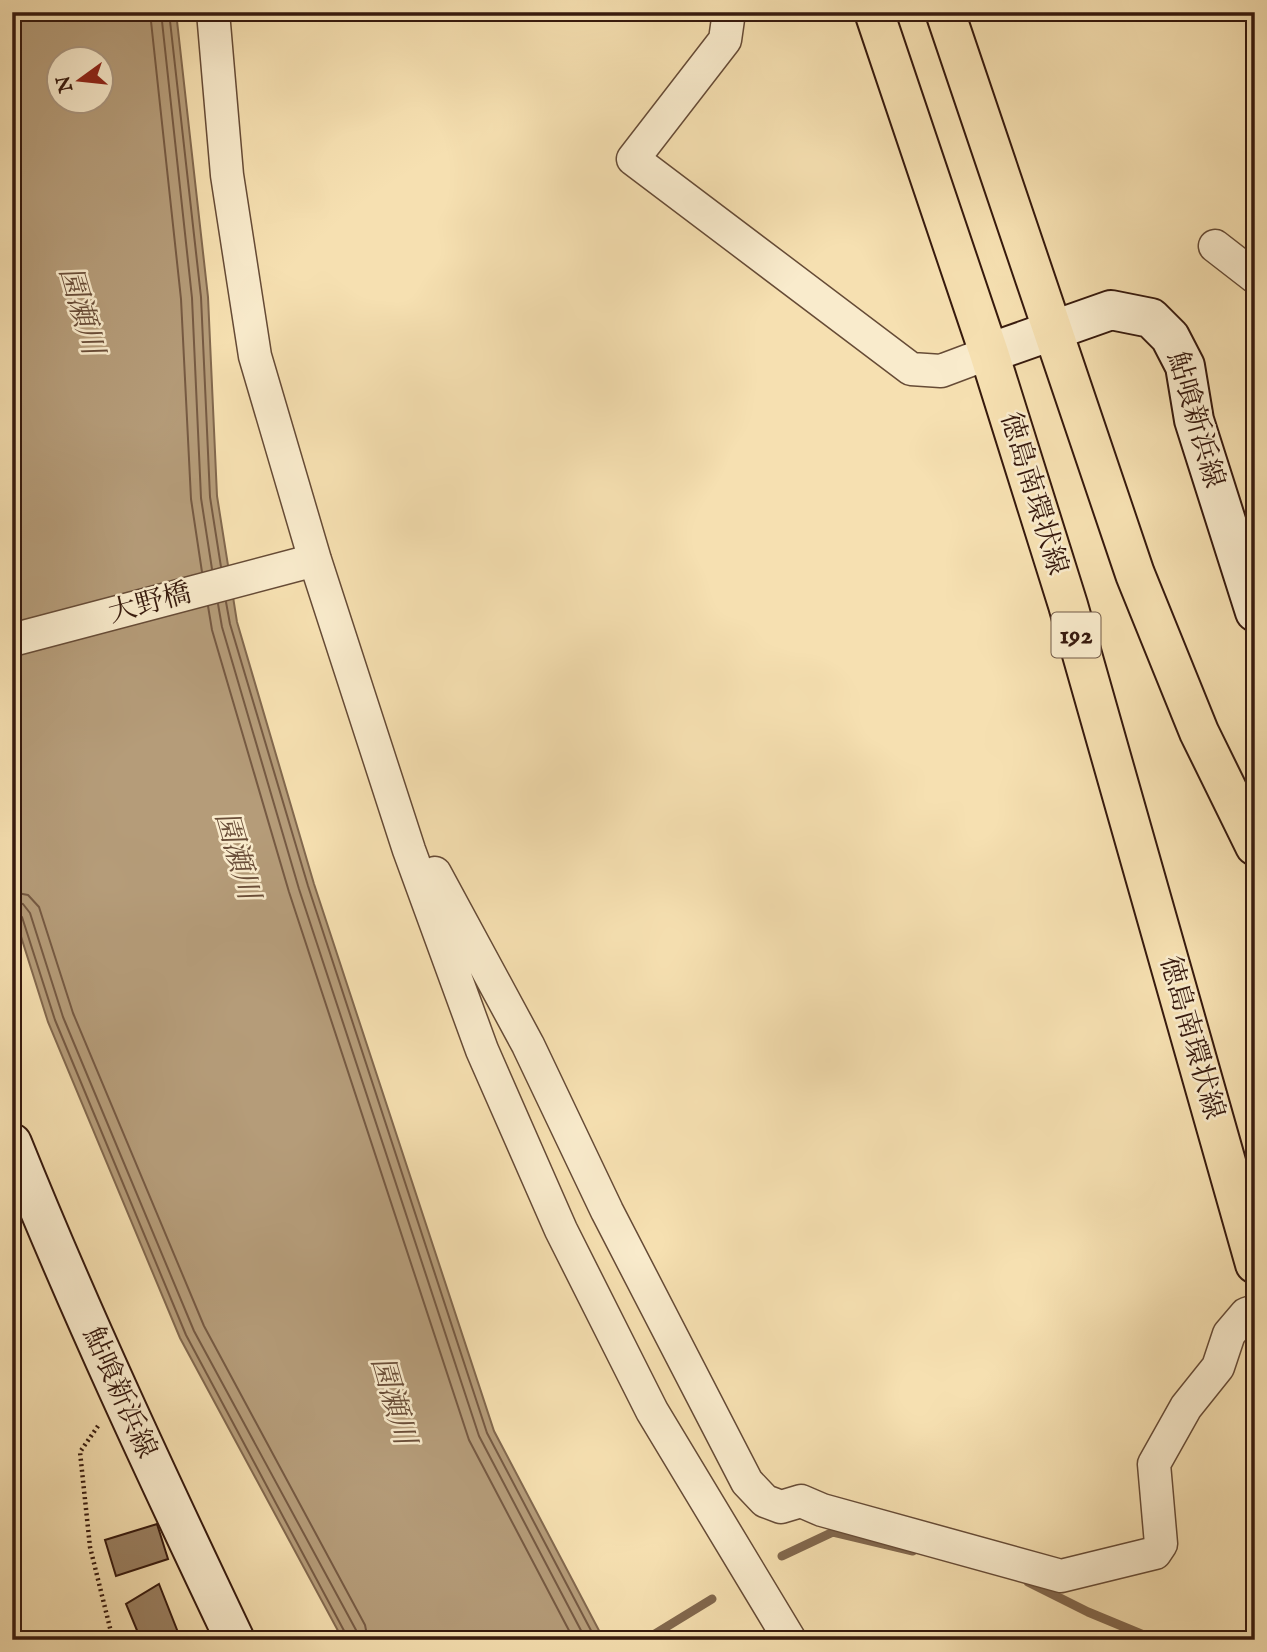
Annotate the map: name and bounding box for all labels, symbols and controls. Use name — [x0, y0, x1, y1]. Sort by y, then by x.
north arrow — [46, 46, 116, 116]
text: N — [52, 72, 79, 96]
water label: 園瀬川 — [49, 263, 111, 362]
street label: 鮎喰新浜線 — [1159, 348, 1231, 492]
street label: 徳島南環状線 — [992, 409, 1074, 579]
street label: 大野橋 — [105, 576, 195, 632]
road number: 192 — [1052, 612, 1100, 657]
water label: 園瀬川 — [205, 808, 267, 907]
street label: 徳島南環状線 — [1151, 952, 1231, 1124]
street label: 鮎喰新浜線 — [75, 1322, 163, 1464]
water label: 園瀬川 — [361, 1353, 423, 1452]

